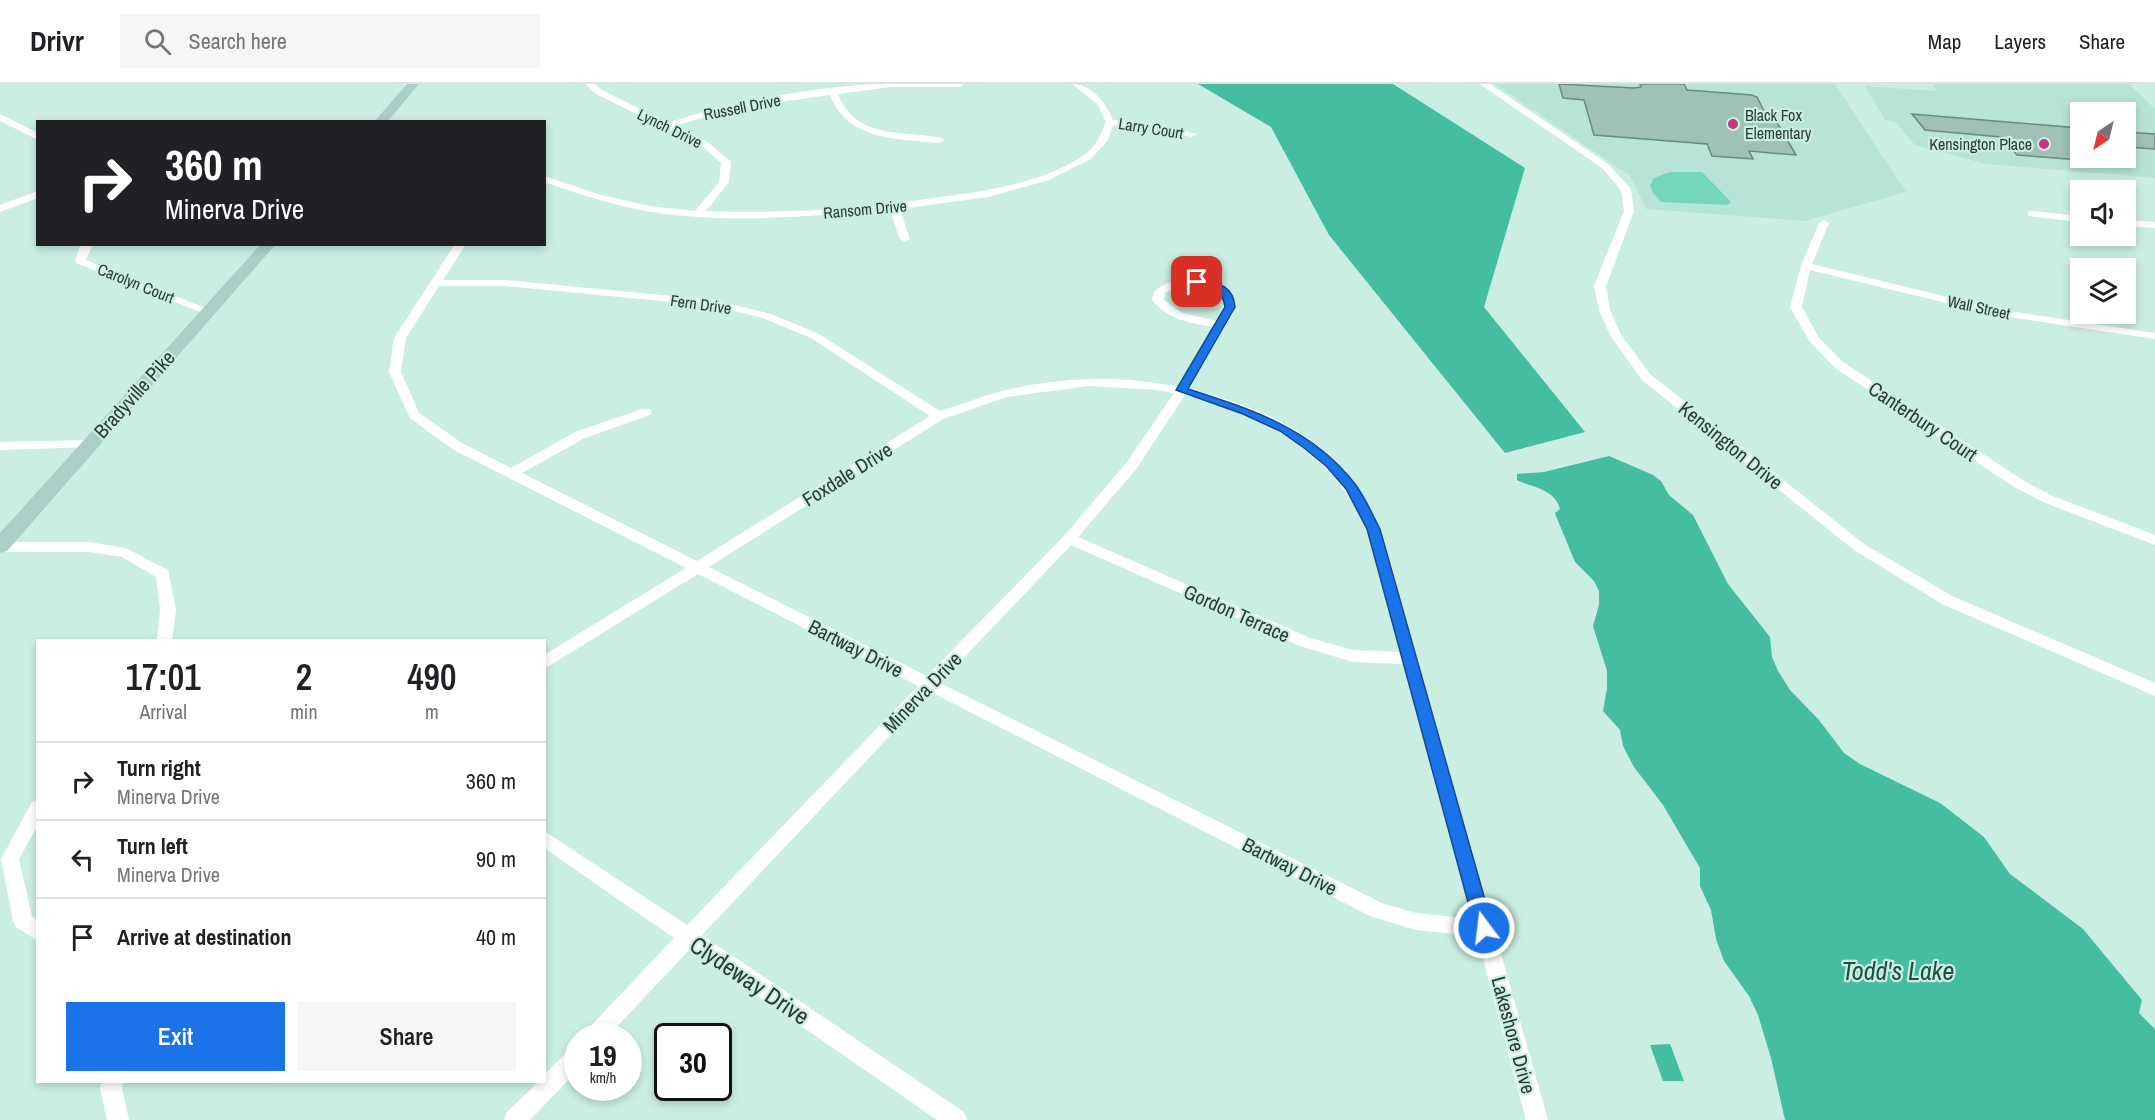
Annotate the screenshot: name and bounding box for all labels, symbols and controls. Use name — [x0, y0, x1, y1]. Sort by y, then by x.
search box — [120, 14, 540, 68]
text: Drivr — [30, 22, 84, 60]
icon: search — [141, 25, 174, 58]
text: Search here — [189, 26, 287, 56]
text: Map — [1928, 27, 1961, 56]
text: Layers — [1994, 27, 2046, 56]
text: Share — [2079, 27, 2125, 56]
street label: Russell Drive — [702, 89, 782, 125]
north arrow — [2070, 102, 2136, 168]
map controls — [2070, 102, 2136, 324]
street label: Lynch Drive — [634, 103, 706, 153]
place label: Black Fox Elementary — [1745, 104, 1812, 144]
street label: Larry Court — [1117, 112, 1185, 144]
marker: Black Fox Elementary — [1726, 117, 1740, 131]
place label: Kensington Place — [1929, 133, 2032, 155]
text: 360 m — [165, 137, 263, 193]
marker: Kensington Place — [2037, 137, 2051, 151]
icon: right — [66, 144, 144, 222]
button: sound — [2070, 180, 2136, 246]
text: Minerva Drive — [165, 191, 304, 227]
street label: Ransom Drive — [822, 194, 908, 224]
pin — [1171, 256, 1222, 307]
street label: Carolyn Court — [94, 258, 178, 308]
button: layers — [2070, 258, 2136, 324]
icon: arrive — [1180, 265, 1213, 298]
street label: Fern Drive — [669, 289, 733, 319]
street label: Wall Street — [1946, 290, 2013, 324]
street label: Bradyville Pike — [87, 344, 181, 444]
street label: Canterbury Court — [1863, 375, 1983, 468]
street label: Kensington Drive — [1673, 395, 1789, 495]
street label: Foxdale Drive — [797, 436, 897, 512]
street label: Gordon Terrace — [1180, 578, 1294, 648]
street label: Bartway Drive — [804, 613, 908, 683]
street label: Minerva Drive — [877, 646, 967, 738]
text: 17:01 — [126, 653, 201, 701]
text: 2 — [296, 653, 312, 701]
text: 490 — [407, 653, 456, 701]
text: Arrival — [139, 698, 187, 725]
text: min — [290, 698, 318, 725]
text: m — [425, 698, 439, 725]
text: Turn right — [117, 753, 201, 783]
icon: right — [66, 765, 99, 798]
text: 360 m — [466, 766, 516, 796]
text: Minerva Drive — [117, 783, 220, 810]
text: Turn left — [117, 831, 188, 861]
street label: Bartway Drive — [1238, 831, 1342, 901]
icon: left — [66, 843, 99, 876]
text: 90 m — [476, 844, 516, 874]
text: Minerva Drive — [117, 861, 220, 888]
position arrow — [1452, 896, 1516, 960]
icon: arrive — [66, 921, 99, 954]
text: Arrive at destination — [117, 922, 291, 952]
text: 40 m — [476, 922, 516, 952]
street label: Clydeway Drive — [684, 928, 816, 1032]
water label: Todd's Lake — [1842, 953, 1954, 988]
street label: Lakeshore Drive — [1485, 973, 1543, 1097]
button: Exit — [66, 1002, 285, 1071]
button: Share — [297, 1002, 516, 1071]
speed limit sign: 30 — [654, 1023, 732, 1101]
text: 19 — [589, 1035, 617, 1075]
text: km/h — [590, 1067, 616, 1088]

